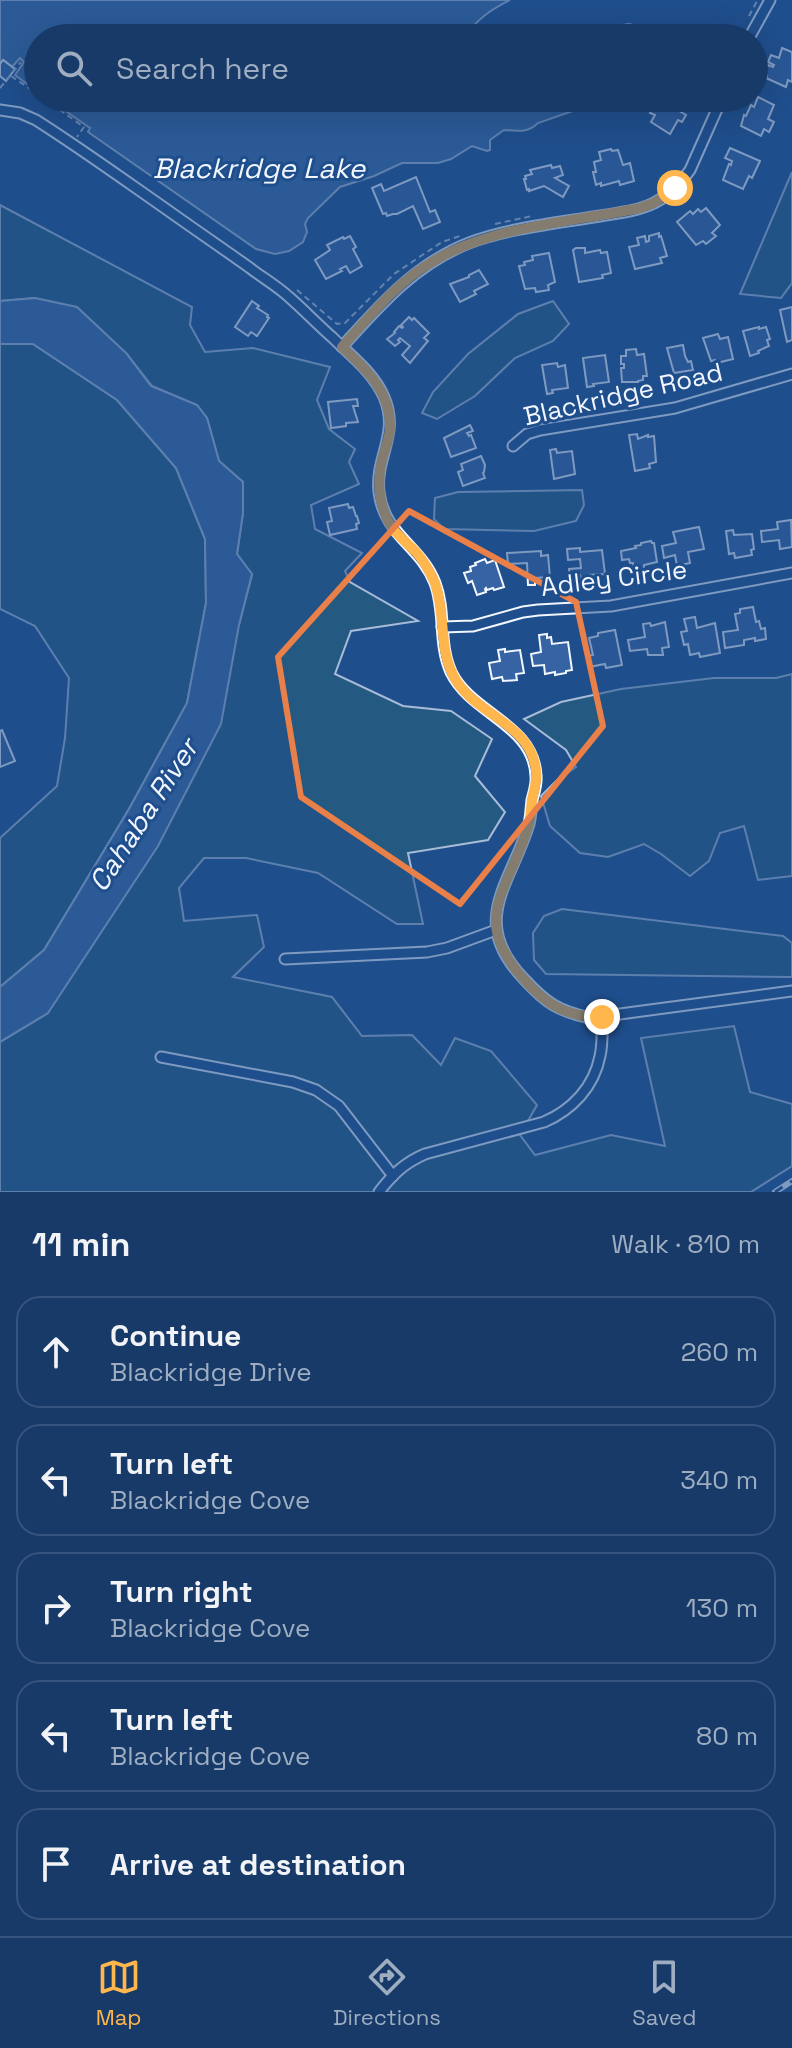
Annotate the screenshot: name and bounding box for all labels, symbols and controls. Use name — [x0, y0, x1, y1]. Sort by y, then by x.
search box — [24, 24, 768, 112]
icon: search — [52, 46, 96, 90]
text: Search here — [116, 49, 289, 88]
water label: Blackridge Lake — [153, 150, 367, 186]
route start — [657, 170, 693, 206]
street label: Blackridge Road — [520, 355, 726, 433]
street label: Adley Circle — [539, 552, 689, 604]
water label: Cahaba River — [80, 729, 208, 898]
route end — [584, 999, 620, 1035]
text: 11 min — [32, 1223, 130, 1266]
text: Walk · 810 m — [611, 1227, 760, 1261]
text: Continue — [110, 1316, 241, 1355]
icon: ahead — [34, 1330, 78, 1374]
text: 260 m — [681, 1335, 758, 1369]
text: Blackridge Drive — [110, 1355, 312, 1389]
text: Turn left — [110, 1444, 233, 1483]
icon: left — [34, 1458, 78, 1502]
text: 340 m — [680, 1463, 758, 1497]
text: Blackridge Cove — [110, 1483, 310, 1517]
text: Turn right — [110, 1572, 253, 1611]
icon: right — [34, 1586, 78, 1630]
text: 130 m — [686, 1591, 758, 1625]
text: Blackridge Cove — [110, 1611, 310, 1645]
text: Turn left — [110, 1700, 233, 1739]
icon: left — [34, 1714, 78, 1758]
text: 80 m — [696, 1719, 758, 1753]
text: Blackridge Cove — [110, 1739, 310, 1773]
icon: arrive — [34, 1842, 78, 1886]
text: Arrive at destination — [110, 1845, 406, 1884]
tab: Map — [96, 1955, 142, 2031]
tab: Directions — [333, 1955, 441, 2031]
tab: Saved — [632, 1955, 696, 2031]

